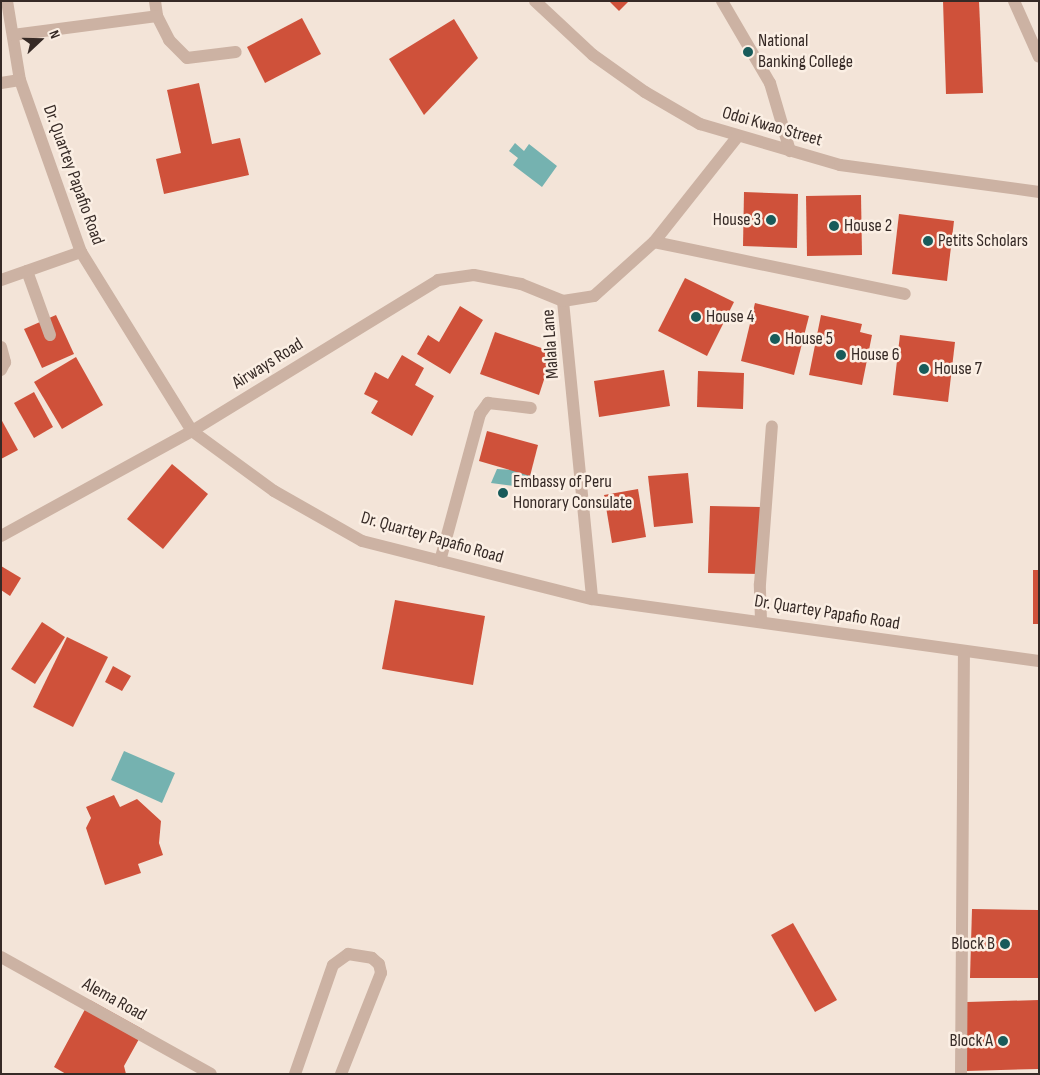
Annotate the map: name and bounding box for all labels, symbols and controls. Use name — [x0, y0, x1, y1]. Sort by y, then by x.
north arrow — [15, 15, 65, 65]
text: N — [45, 28, 64, 41]
place label: National Banking College — [758, 31, 853, 74]
marker: National Banking College — [742, 46, 754, 58]
street label: Dr. Quartey Papafio Road — [38, 102, 108, 248]
street label: Odoi Kwao Street — [719, 102, 825, 152]
place label: House 3 — [713, 209, 761, 231]
marker: House 3 — [765, 214, 777, 226]
place label: House 2 — [844, 215, 892, 237]
marker: House 2 — [828, 220, 840, 232]
place label: Petits Scholars — [938, 230, 1028, 252]
marker: Petits Scholars — [922, 235, 934, 247]
place label: House 4 — [706, 306, 754, 328]
street label: Malala Lane — [538, 309, 564, 379]
marker: House 4 — [690, 311, 702, 323]
place label: House 5 — [785, 328, 833, 350]
marker: House 5 — [769, 333, 781, 345]
street label: Airways Road — [229, 334, 307, 394]
place label: House 6 — [851, 344, 900, 366]
marker: House 6 — [835, 349, 847, 361]
place label: House 7 — [934, 358, 982, 380]
marker: House 7 — [918, 363, 930, 375]
place label: Embassy of Peru Honorary Consulate — [513, 472, 632, 514]
marker: Embassy of Peru Honorary Consulate — [497, 487, 509, 499]
street label: Dr. Quartey Papafio Road — [358, 507, 506, 569]
street label: Dr. Quartey Papafio Road — [753, 591, 901, 635]
place label: Block B — [951, 933, 995, 955]
marker: Block B — [999, 938, 1011, 950]
street label: Alema Road — [78, 974, 150, 1026]
place label: Block A — [950, 1030, 993, 1052]
marker: Block A — [997, 1035, 1009, 1047]

